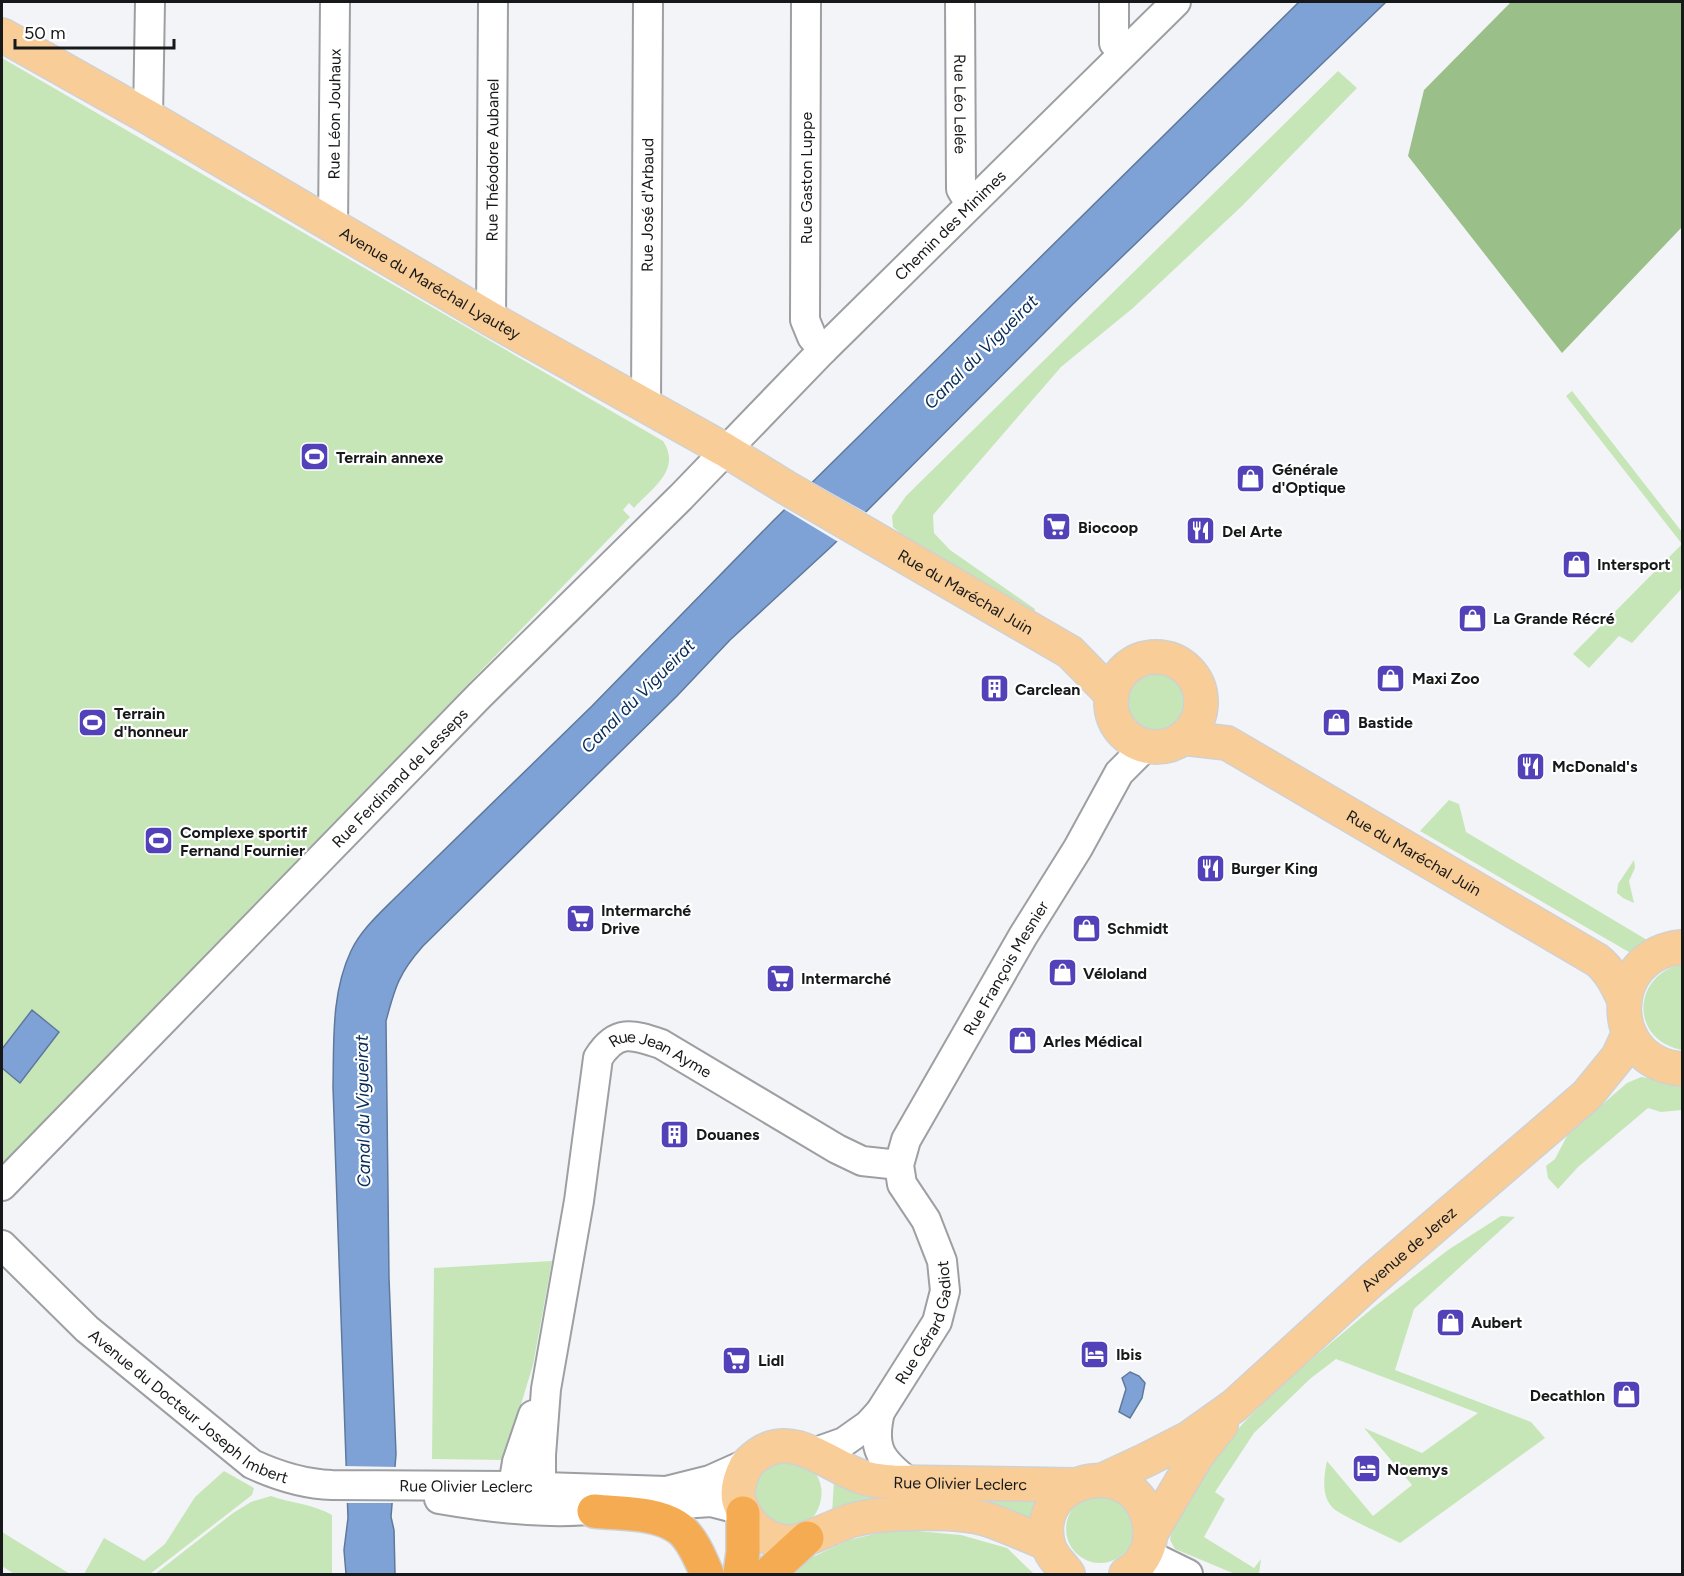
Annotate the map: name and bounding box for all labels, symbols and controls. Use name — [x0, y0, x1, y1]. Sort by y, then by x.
scale bar — [15, 12, 174, 50]
text: 50 m — [24, 22, 66, 44]
street label: Rue Léon Jouhaux — [324, 48, 345, 180]
street label: Rue Léo Lelée — [950, 54, 970, 154]
street label: Rue Théodore Aubanel — [482, 79, 503, 241]
street label: Rue Gaston Luppe — [797, 112, 816, 244]
street label: Rue José d'Arbaud — [638, 138, 657, 272]
street label: Chemin des Minimes — [891, 166, 1010, 284]
street label: Avenue du Maréchal Lyautey — [336, 223, 524, 344]
water label: Canal du Vigueirat — [919, 290, 1043, 414]
sports icon: Terrain annexe — [299, 441, 331, 473]
place label: Terrain annexe — [336, 448, 443, 467]
place label: Générale d'Optique — [1272, 460, 1346, 497]
shop icon: Générale d'Optique — [1235, 462, 1267, 494]
supermarket icon: Biocoop — [1041, 511, 1073, 543]
restaurant icon: Del Arte — [1185, 515, 1217, 547]
place label: Biocoop — [1078, 518, 1139, 537]
place label: Del Arte — [1222, 522, 1283, 541]
street label: Rue du Maréchal Juin — [895, 545, 1036, 639]
shop icon: Intersport — [1560, 548, 1592, 580]
place label: Intersport — [1597, 555, 1671, 574]
shop icon: La Grande Récré — [1456, 602, 1488, 634]
place label: La Grande Récré — [1493, 609, 1615, 628]
water label: Canal du Vigueirat — [576, 634, 700, 758]
shop icon: Maxi Zoo — [1375, 662, 1407, 694]
place label: Maxi Zoo — [1412, 669, 1480, 688]
building icon: Carclean — [978, 673, 1010, 705]
place label: Carclean — [1015, 680, 1080, 699]
place label: Terrain d'honneur — [114, 704, 188, 741]
street label: Rue Ferdinand de Lesseps — [328, 704, 472, 851]
sports icon: Terrain d'honneur — [77, 706, 109, 738]
shop icon: Bastide — [1321, 706, 1353, 738]
place label: Bastide — [1358, 713, 1413, 732]
restaurant icon: McDonald's — [1515, 750, 1547, 782]
place label: McDonald's — [1552, 757, 1638, 776]
street label: Rue du Maréchal Juin — [1343, 806, 1485, 900]
place label: Complexe sportif Fernand Fournier — [180, 823, 308, 860]
sports icon: Complexe sportif Fernand Fournier — [143, 825, 175, 857]
restaurant icon: Burger King — [1194, 852, 1226, 884]
place label: Burger King — [1231, 859, 1318, 878]
street label: Rue François Mesnier — [959, 897, 1053, 1039]
place label: Intermarché Drive — [601, 901, 691, 938]
supermarket icon: Intermarché Drive — [564, 903, 596, 935]
shop icon: Schmidt — [1070, 912, 1102, 944]
place label: Schmidt — [1107, 919, 1169, 938]
shop icon: Véloland — [1046, 957, 1078, 989]
supermarket icon: Intermarché — [764, 962, 796, 994]
place label: Véloland — [1083, 964, 1147, 983]
place label: Intermarché — [801, 969, 891, 988]
shop icon: Arles Médical — [1006, 1025, 1038, 1057]
street label: Rue Jean Ayme — [605, 1027, 715, 1082]
place label: Arles Médical — [1043, 1032, 1142, 1051]
water label: Canal du Vigueirat — [351, 1034, 375, 1187]
building icon: Douanes — [659, 1118, 691, 1150]
place label: Douanes — [696, 1125, 760, 1144]
street label: Avenue de Jerez — [1357, 1203, 1460, 1295]
street label: Rue Gérard Gadiot — [891, 1260, 955, 1388]
shop icon: Aubert — [1434, 1306, 1466, 1338]
place label: Aubert — [1471, 1313, 1522, 1332]
street label: Avenue du Docteur Joseph Imbert — [85, 1325, 290, 1487]
hotel icon: Ibis — [1079, 1338, 1111, 1370]
supermarket icon: Lidl — [721, 1344, 753, 1376]
place label: Ibis — [1116, 1345, 1142, 1364]
place label: Lidl — [758, 1351, 784, 1370]
shop icon: Decathlon — [1610, 1379, 1642, 1411]
place label: Decathlon — [1530, 1386, 1605, 1405]
hotel icon: Noemys — [1350, 1453, 1382, 1485]
place label: Noemys — [1387, 1460, 1448, 1479]
street label: Rue Olivier Leclerc — [893, 1473, 1028, 1494]
street label: Rue Olivier Leclerc — [399, 1476, 533, 1497]

